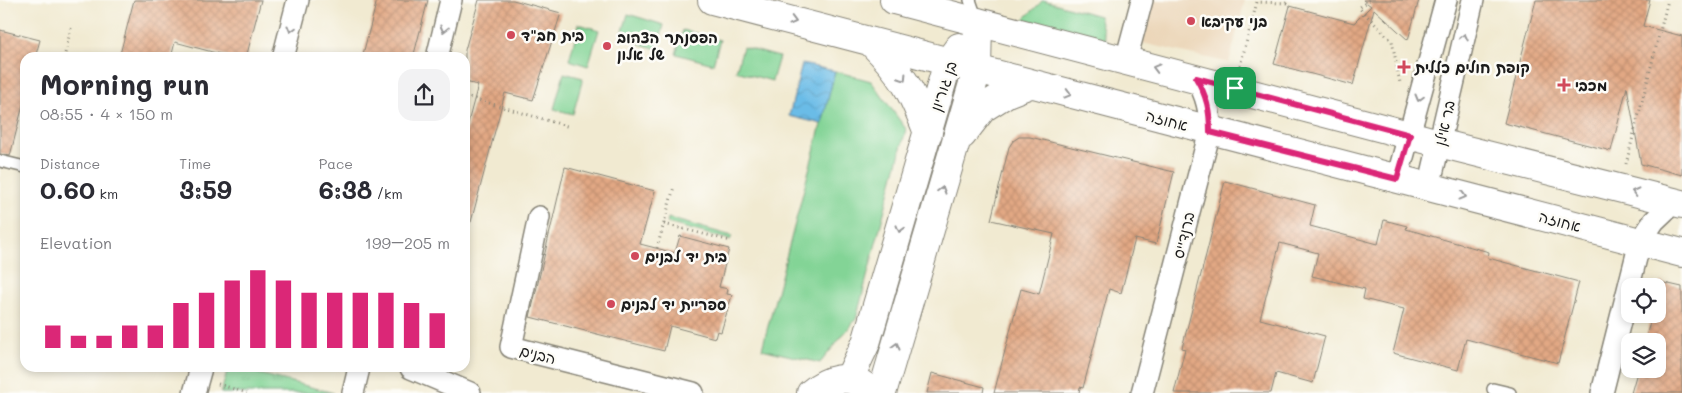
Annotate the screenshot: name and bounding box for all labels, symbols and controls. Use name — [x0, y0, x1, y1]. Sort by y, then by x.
place label: בני עקיבא — [1201, 11, 1267, 32]
one-way arrow — [788, 15, 797, 26]
marker: בני עקיבא — [1185, 15, 1197, 27]
one-way arrow — [286, 24, 297, 33]
one-way arrow — [439, 24, 450, 33]
place label: בית חב"ד — [521, 25, 584, 45]
place label: הפסנתר הצהוב של אלון — [616, 27, 718, 64]
marker: בית חב"ד — [505, 29, 517, 41]
one-way arrow — [1458, 33, 1469, 42]
marker: הפסנתר הצהוב של אלון — [601, 40, 613, 52]
place label: קופת חולים כללית — [1414, 57, 1530, 77]
street label: בן גוריון — [925, 58, 961, 114]
marker: קופת חולים כללית — [1397, 60, 1411, 74]
one-way arrow — [1152, 63, 1160, 73]
text: Morning run — [40, 66, 209, 102]
pin — [1214, 67, 1256, 109]
button: share — [398, 69, 450, 121]
one-way arrow — [897, 73, 906, 82]
icon: arrive — [1221, 74, 1249, 102]
place label: מכבי — [1575, 75, 1607, 95]
marker: מכבי — [1557, 78, 1571, 92]
one-way arrow — [1064, 88, 1073, 99]
one-way arrow — [1415, 93, 1425, 101]
street label: בר אילן — [1429, 98, 1459, 148]
text: 08:55 · 4 × 150 m — [40, 103, 173, 124]
street label: אחוזה — [1144, 105, 1191, 135]
text: Distance — [40, 154, 100, 173]
text: Time — [179, 154, 211, 173]
text: Pace — [319, 154, 353, 173]
text: 0.60 — [40, 173, 95, 205]
text: 3:59 — [179, 173, 232, 205]
text: 6:38 — [319, 173, 372, 205]
text: km — [95, 184, 118, 203]
text: /km — [372, 184, 403, 203]
one-way arrow — [937, 187, 947, 195]
one-way arrow — [1630, 187, 1639, 198]
one-way arrow — [1458, 190, 1466, 200]
street label: אחוזה — [1537, 206, 1584, 236]
street label: ברנדייס — [1168, 209, 1198, 261]
one-way arrow — [895, 224, 905, 233]
text: Elevation — [40, 232, 112, 253]
text: 199–205 m — [365, 232, 450, 253]
place label: בית יד לבנים — [645, 246, 727, 266]
marker: בית יד לבנים — [629, 250, 641, 262]
map controls — [1621, 278, 1666, 378]
button: locate — [1621, 278, 1666, 323]
place label: ספריית יד לבנים — [621, 294, 726, 314]
marker: ספריית יד לבנים — [605, 298, 617, 310]
button: layers — [1621, 333, 1666, 378]
street label: הבנים — [518, 340, 558, 368]
one-way arrow — [890, 342, 901, 351]

